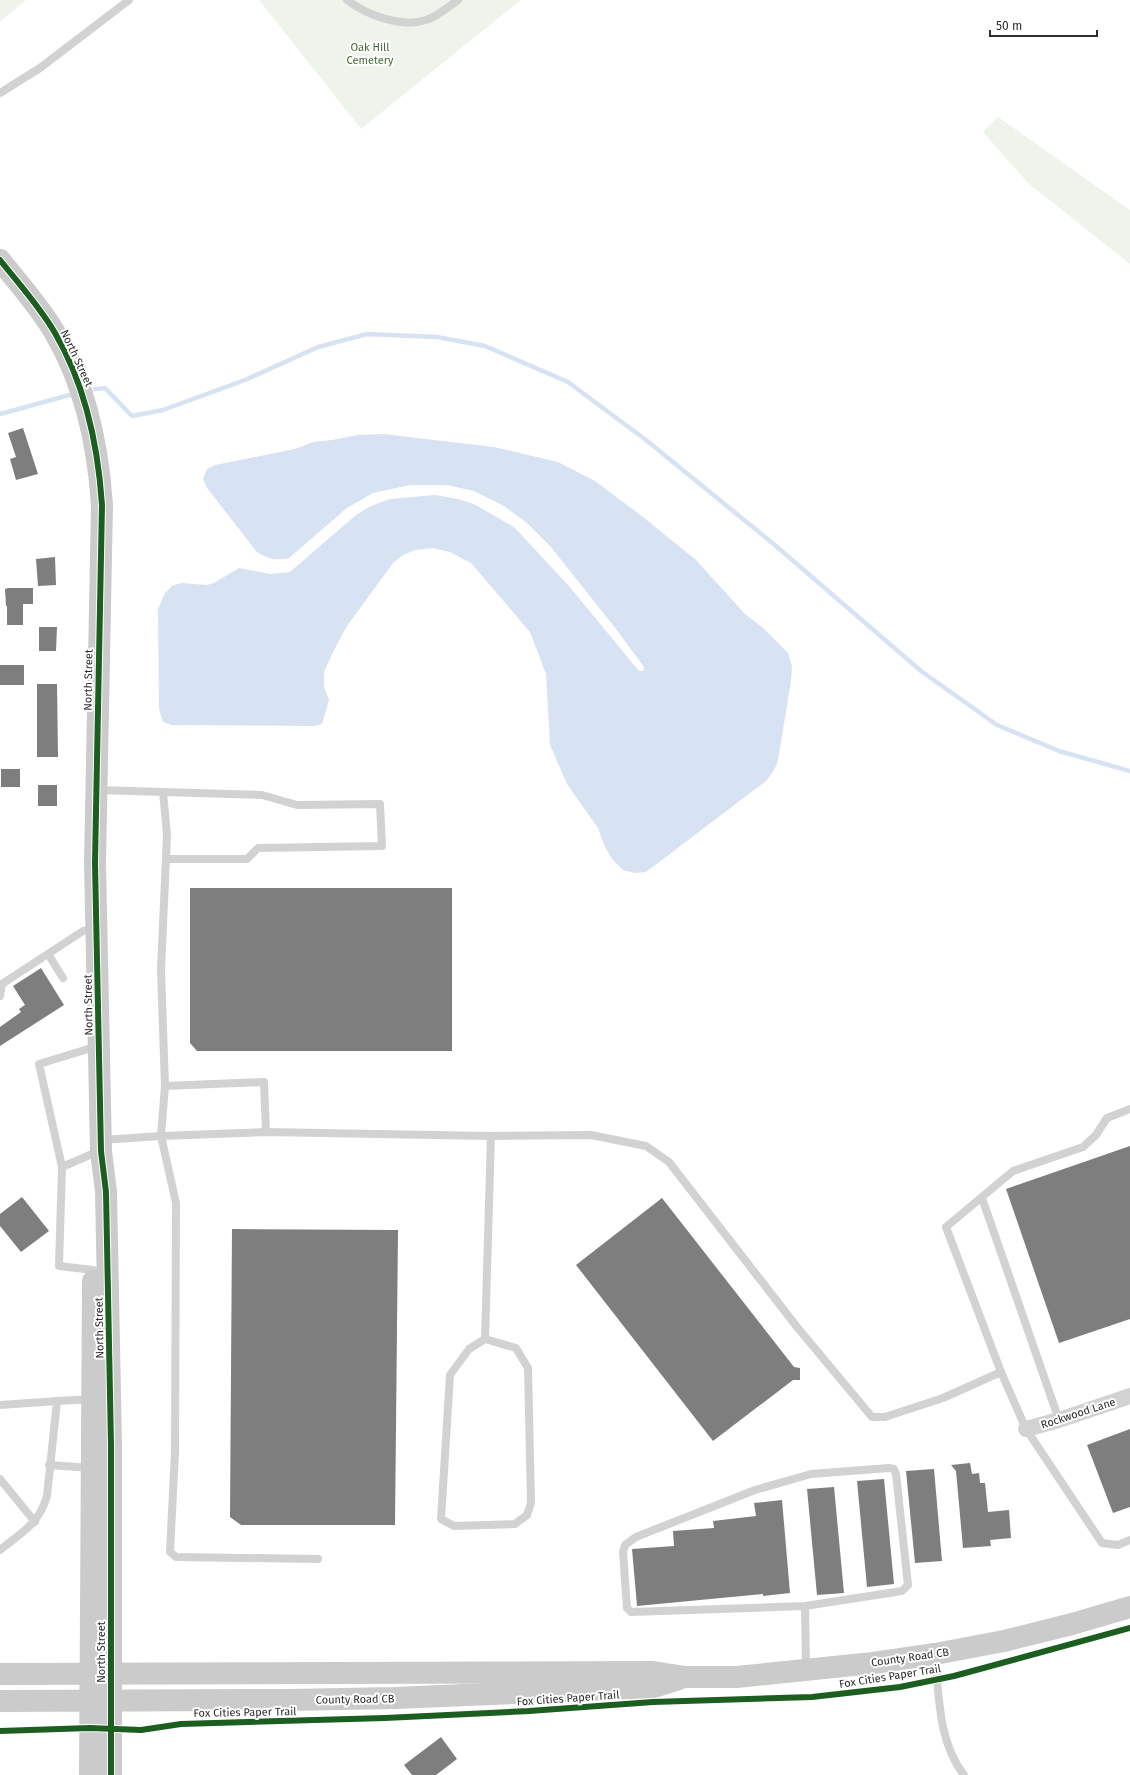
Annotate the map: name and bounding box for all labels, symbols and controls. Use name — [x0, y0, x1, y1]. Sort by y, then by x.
scale bar — [990, 12, 1097, 38]
text: 50 m — [996, 19, 1022, 33]
park label: Oak Hill Cemetery — [347, 41, 394, 67]
street label: North Street — [58, 328, 95, 389]
street label: North Street — [81, 649, 96, 711]
street label: North Street — [81, 974, 96, 1036]
street label: North Street — [92, 1297, 107, 1359]
street label: Rockwood Lane — [1039, 1395, 1117, 1432]
street label: North Street — [95, 1621, 108, 1683]
street label: County Road CB — [870, 1646, 950, 1669]
street label: Fox Cities Paper Trail — [838, 1662, 942, 1691]
street label: Fox Cities Paper Trail — [516, 1688, 620, 1709]
street label: County Road CB — [316, 1692, 395, 1707]
street label: Fox Cities Paper Trail — [193, 1705, 297, 1720]

